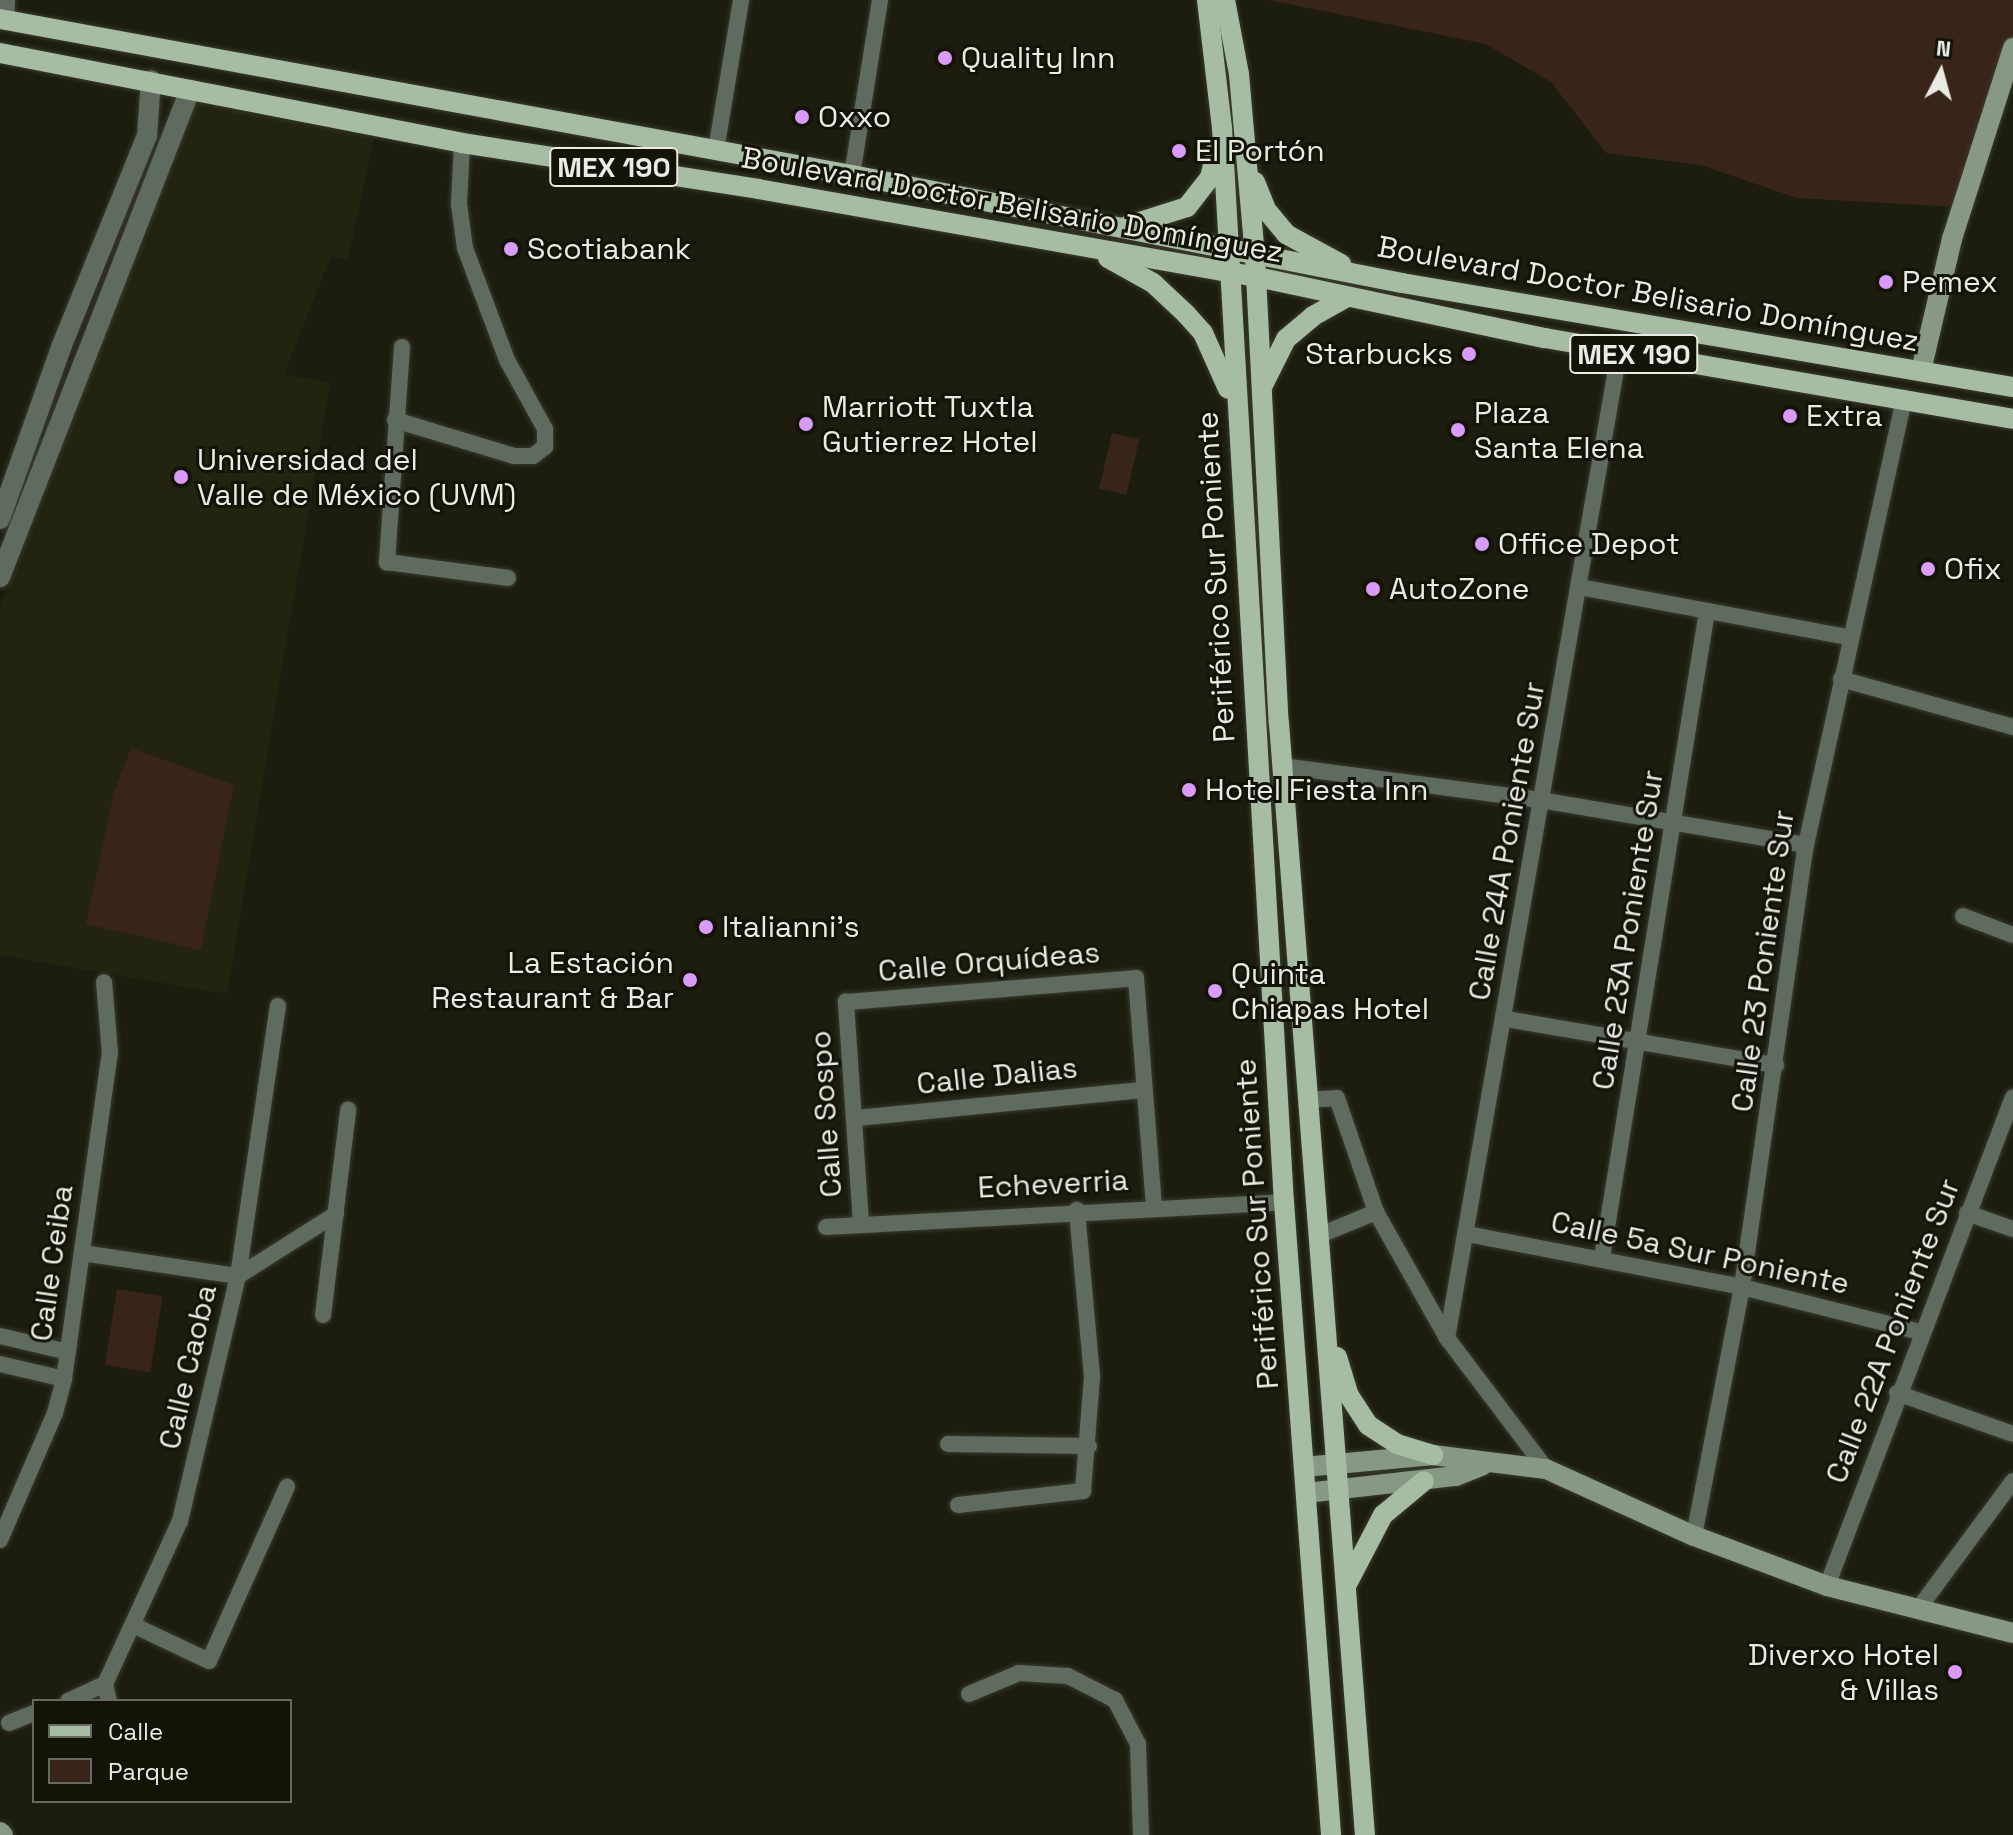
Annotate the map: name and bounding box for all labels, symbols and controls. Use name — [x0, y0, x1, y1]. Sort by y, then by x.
north arrow — [1901, 32, 1981, 112]
text: N — [1935, 33, 1952, 63]
place label: Quality Inn — [961, 40, 1115, 76]
marker: Quality Inn — [936, 49, 954, 67]
place label: Oxxo — [818, 99, 891, 135]
marker: Oxxo — [793, 108, 811, 126]
place label: El Portón — [1195, 133, 1325, 169]
street label: Boulevard Doctor Belisario Domínguez — [738, 140, 1286, 270]
marker: El Portón — [1170, 142, 1188, 160]
road number: MEX 190 — [548, 143, 680, 191]
street label: Boulevard Doctor Belisario Domínguez — [1374, 229, 1922, 359]
place label: Scotiabank — [527, 231, 691, 267]
marker: Scotiabank — [502, 240, 520, 258]
place label: Pemex — [1902, 264, 1998, 300]
marker: Pemex — [1877, 273, 1895, 291]
road number: MEX 190 — [1568, 330, 1700, 378]
place label: Starbucks — [1305, 336, 1453, 372]
marker: Starbucks — [1460, 345, 1478, 363]
place label: Marriott Tuxtla Gutierrez Hotel — [822, 389, 1038, 460]
place label: Plaza Santa Elena — [1474, 395, 1644, 466]
place label: Extra — [1806, 398, 1883, 434]
marker: Extra — [1781, 407, 1799, 425]
street label: Periférico Sur Poniente — [1189, 411, 1243, 743]
marker: Marriott Tuxtla Gutierrez Hotel — [797, 415, 815, 433]
marker: Plaza Santa Elena — [1449, 421, 1467, 439]
place label: Universidad del Valle de México (UVM) — [197, 442, 516, 512]
marker: Universidad del Valle de México (UVM) — [172, 468, 190, 486]
place label: Office Depot — [1498, 526, 1680, 562]
marker: Office Depot — [1473, 535, 1491, 553]
place label: Ofix — [1944, 551, 2002, 587]
marker: Ofix — [1919, 560, 1937, 578]
place label: AutoZone — [1389, 571, 1530, 607]
marker: AutoZone — [1364, 580, 1382, 598]
street label: Calle 24A Poniente Sur — [1461, 679, 1553, 1003]
street label: Calle 23A Poniente Sur — [1585, 767, 1671, 1093]
place label: Hotel Fiesta Inn — [1205, 772, 1428, 808]
marker: Hotel Fiesta Inn — [1180, 781, 1198, 799]
street label: Calle 23 Poniente Sur — [1724, 808, 1802, 1114]
place label: Italianni's — [722, 909, 860, 945]
marker: Italianni's — [697, 918, 715, 936]
street label: Calle Orquídeas — [877, 934, 1101, 990]
place label: La Estación Restaurant & Bar — [431, 945, 674, 1016]
place label: Quinta Chiapas Hotel — [1231, 956, 1429, 1026]
marker: La Estación Restaurant & Bar — [681, 971, 699, 989]
marker: Quinta Chiapas Hotel — [1206, 982, 1224, 1000]
street label: Calle Sospo — [802, 1029, 850, 1199]
street label: Calle Dalias — [915, 1050, 1079, 1102]
street label: Periférico Sur Poniente — [1227, 1057, 1287, 1391]
street label: Echeverria — [977, 1162, 1129, 1206]
street label: Calle 22A Poniente Sur — [1818, 1173, 1968, 1489]
street label: Calle Ceiba — [23, 1182, 81, 1344]
street label: Calle 5a Sur Poniente — [1548, 1204, 1852, 1302]
street label: Calle Caoba — [152, 1281, 224, 1453]
place label: Diverxo Hotel & Villas — [1748, 1637, 1939, 1708]
marker: Diverxo Hotel & Villas — [1946, 1663, 1964, 1681]
legend — [32, 1699, 292, 1803]
text: Calle — [108, 1716, 163, 1747]
text: Parque — [108, 1756, 189, 1787]

